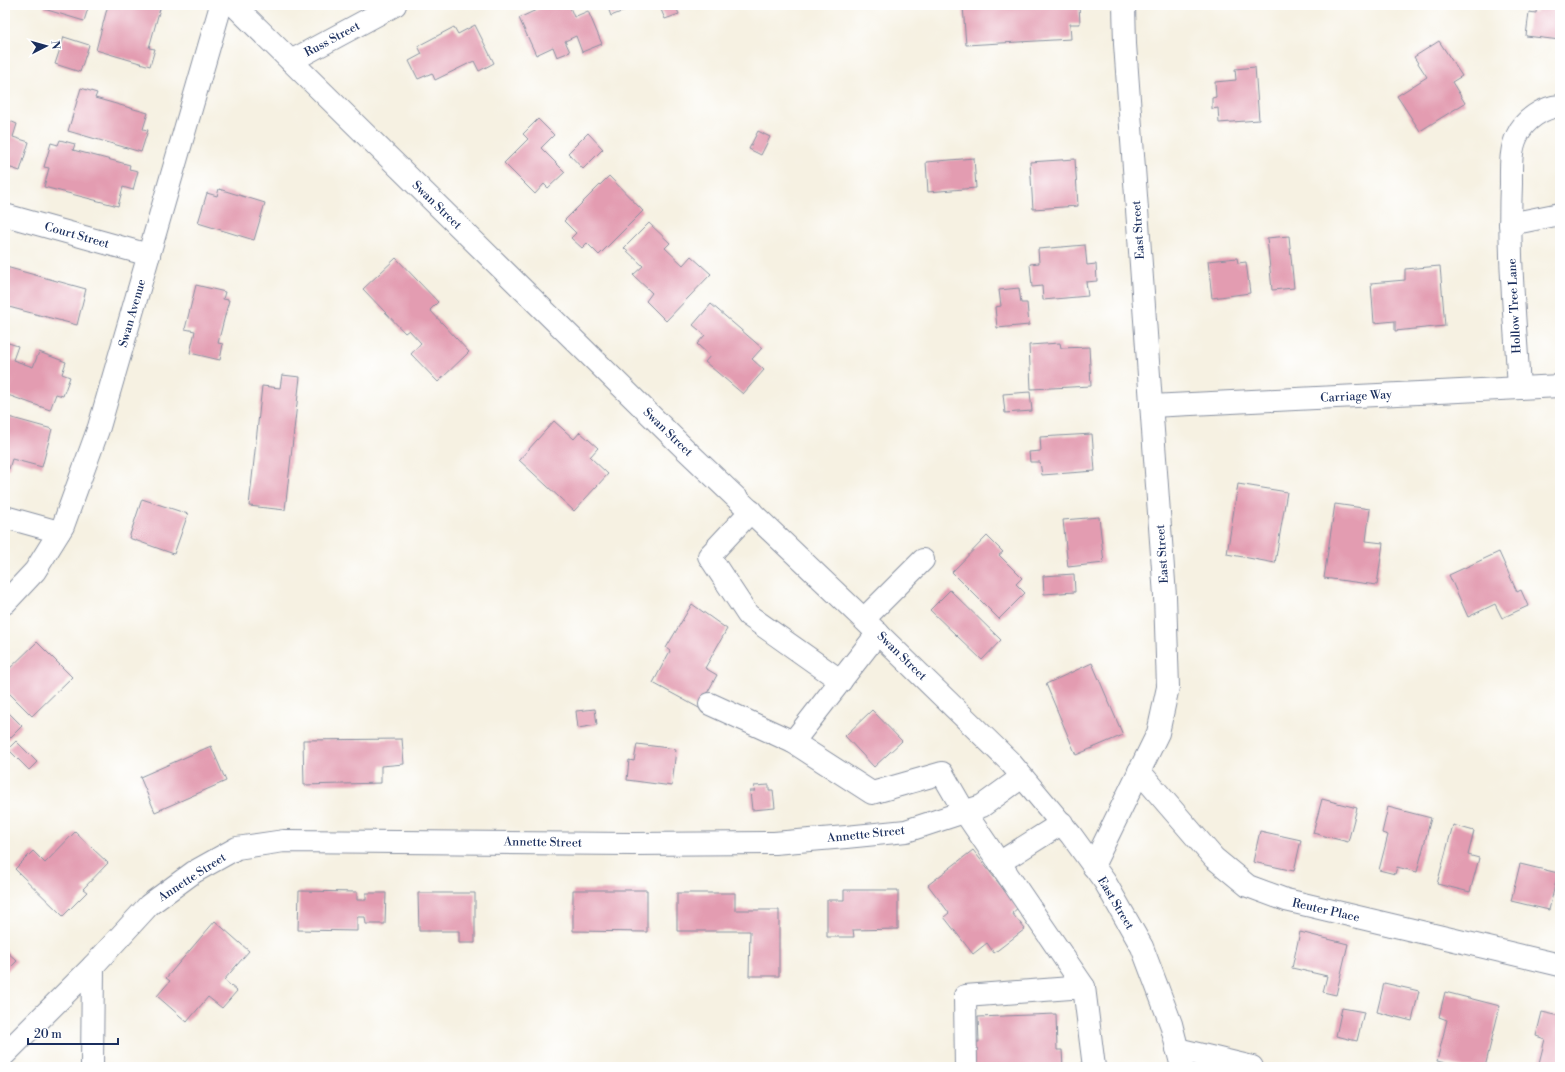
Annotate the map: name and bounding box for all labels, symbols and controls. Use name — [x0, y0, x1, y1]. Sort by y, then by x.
street label: Russ Street — [302, 18, 363, 60]
north arrow — [26, 26, 66, 66]
text: N — [48, 40, 62, 50]
street label: Swan Street — [409, 178, 465, 233]
street label: East Street — [1129, 199, 1148, 260]
street label: Court Street — [43, 219, 112, 252]
street label: Hollow Tree Lane — [1505, 258, 1524, 354]
street label: Swan Avenue — [116, 277, 149, 349]
street label: Carriage Way — [1320, 387, 1392, 406]
street label: Swan Street — [640, 405, 696, 460]
street label: East Street — [1153, 523, 1172, 584]
street label: Swan Street — [874, 629, 930, 684]
street label: Annette Street — [825, 823, 906, 846]
street label: Annette Street — [503, 834, 583, 851]
street label: Annette Street — [155, 849, 230, 906]
street label: East Street — [1094, 874, 1138, 933]
street label: Reuter Place — [1291, 895, 1361, 926]
scale bar — [28, 1020, 118, 1046]
text: 20 m — [34, 1027, 62, 1042]

